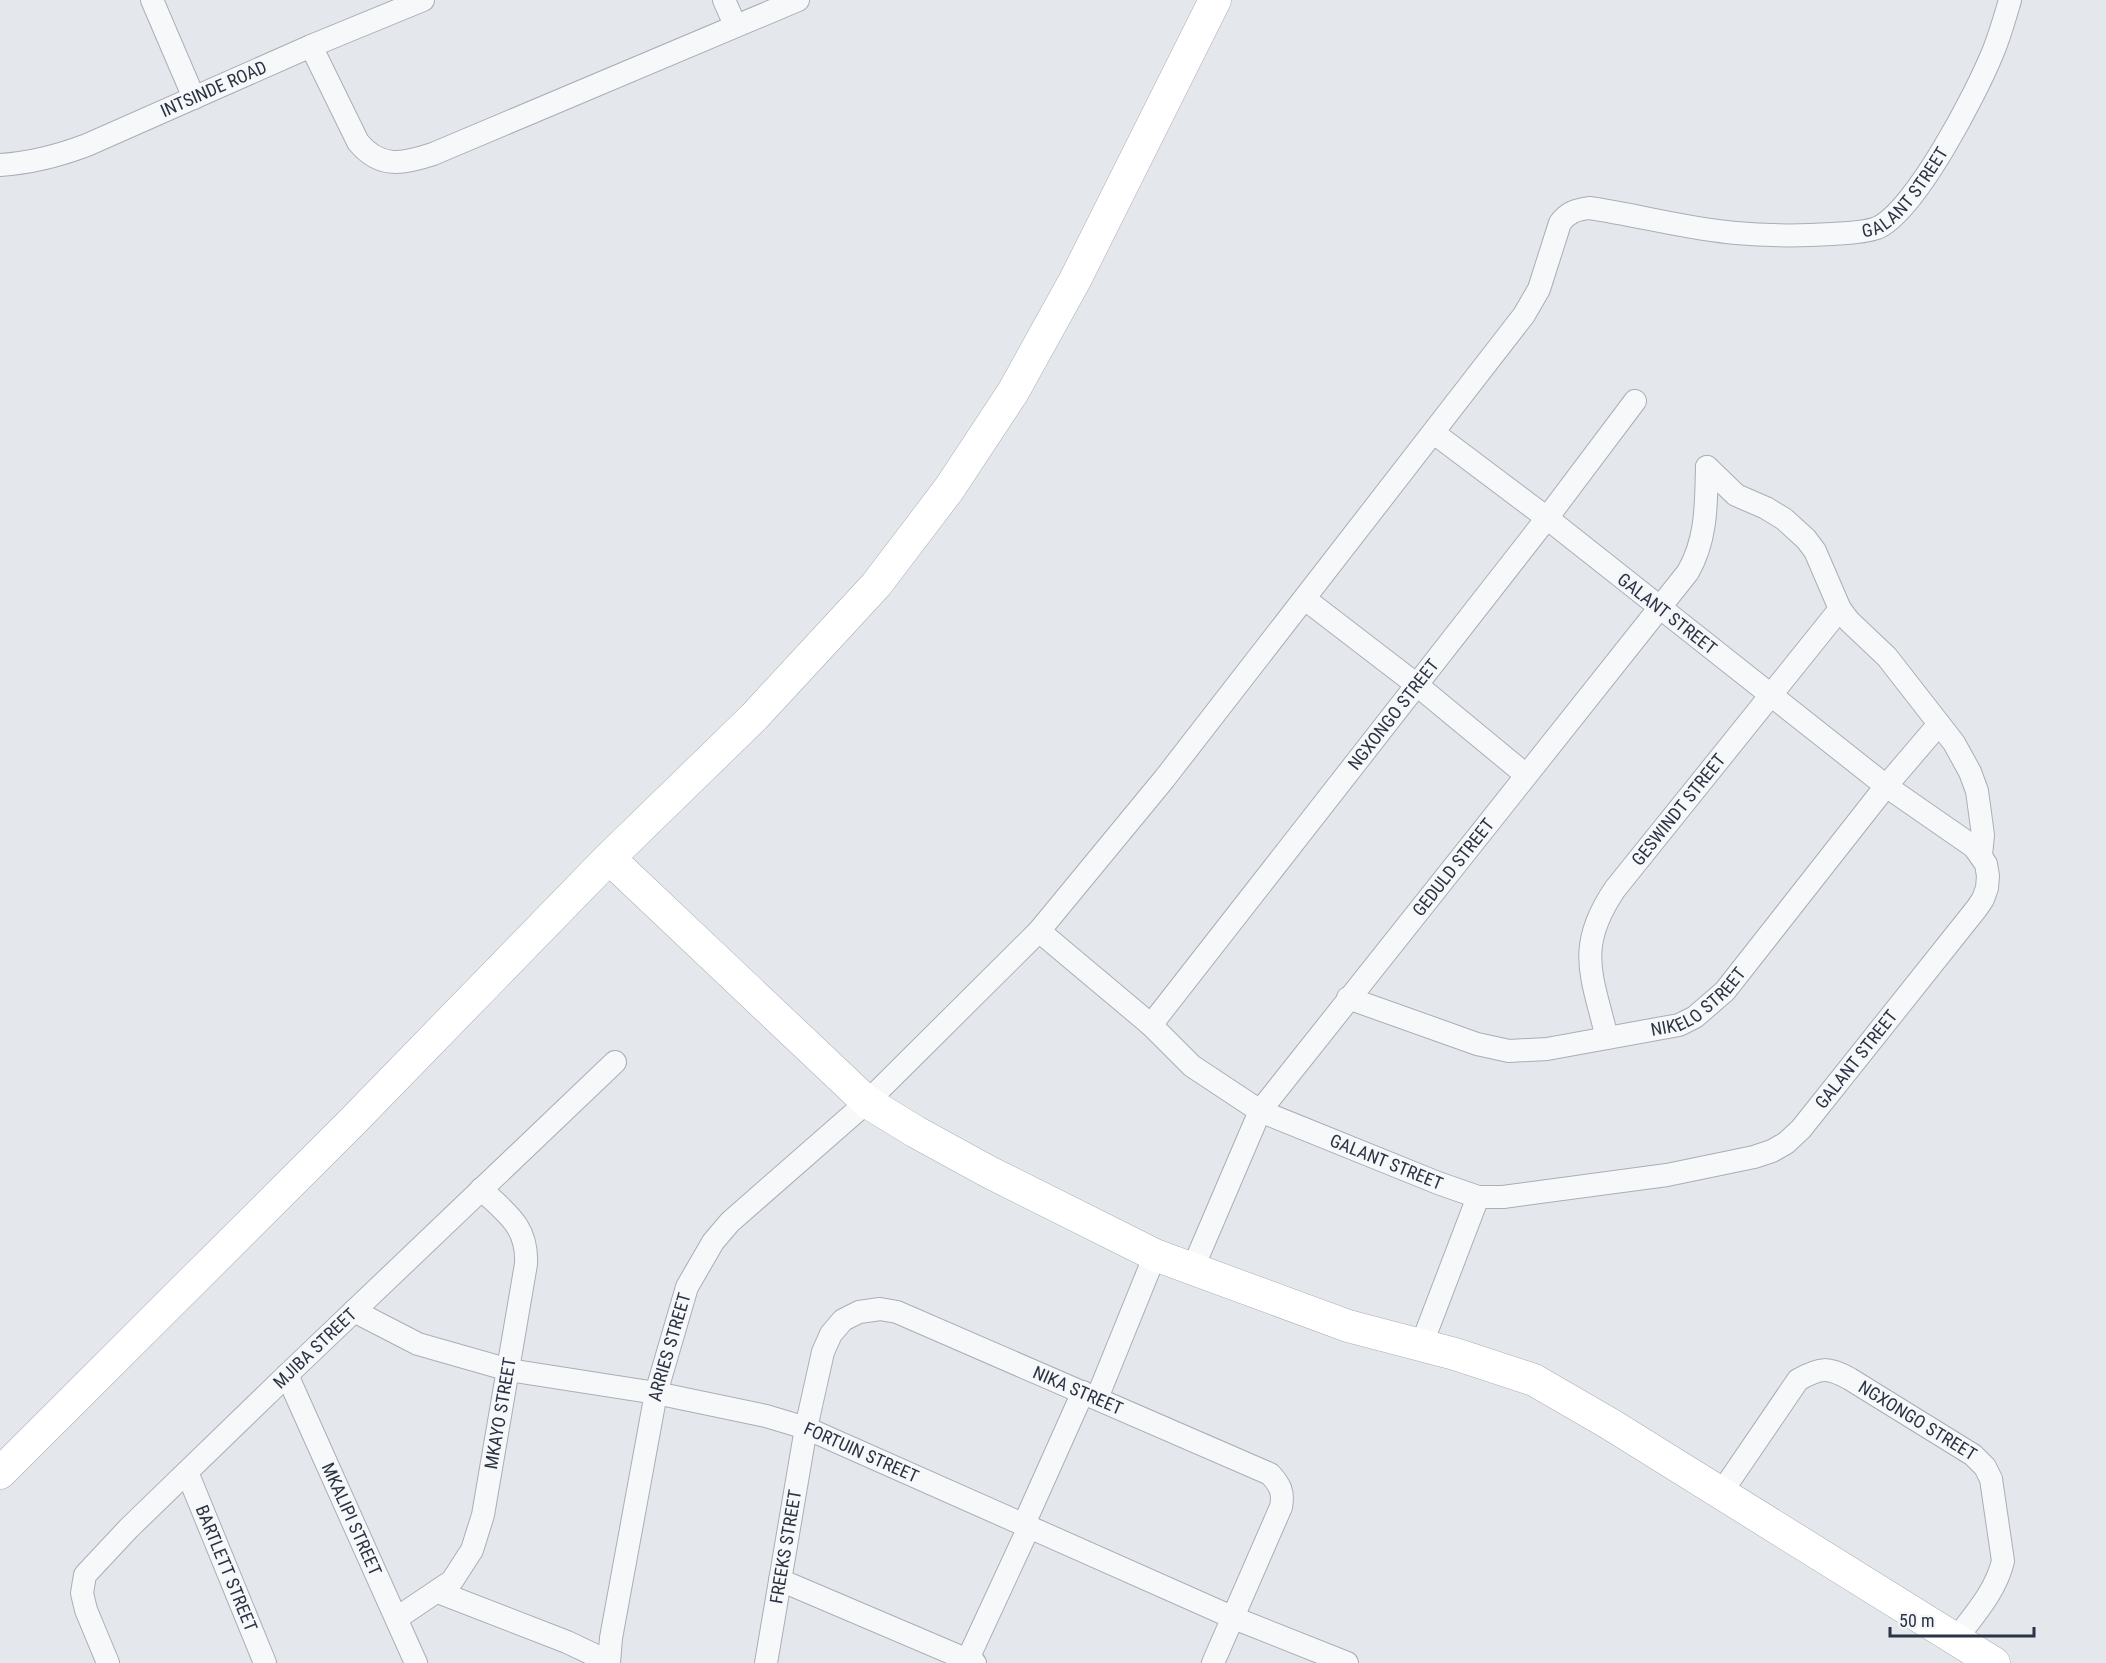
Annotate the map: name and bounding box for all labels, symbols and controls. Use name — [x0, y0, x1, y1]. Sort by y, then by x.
street label: INTSINDE ROAD — [157, 56, 270, 121]
street label: GALANT STREET — [1860, 143, 1952, 242]
street label: GALANT STREET — [1614, 568, 1721, 659]
street label: NGXONGO STREET — [1343, 655, 1443, 774]
street label: GESWINDT STREET — [1627, 749, 1729, 870]
street label: GEDULD STREET — [1408, 814, 1498, 920]
street label: NIKELO STREET — [1649, 963, 1750, 1040]
street label: GALANT STREET — [1810, 1006, 1902, 1113]
street label: GALANT STREET — [1327, 1129, 1446, 1194]
street label: ARRIES STREET — [644, 1290, 695, 1403]
street label: MJIBA STREET — [269, 1304, 360, 1393]
street label: MKAYO STREET — [480, 1356, 520, 1471]
street label: NIKA STREET — [1030, 1361, 1126, 1419]
street label: NGXONGO STREET — [1855, 1376, 1981, 1465]
street label: FORTUIN STREET — [801, 1417, 922, 1487]
street label: MKALIPI STREET — [318, 1459, 386, 1579]
street label: FREEKS STREET — [765, 1488, 805, 1605]
street label: BARTLETT STREET — [192, 1502, 262, 1634]
scale bar — [1890, 1600, 2034, 1638]
text: 50 m — [1899, 1610, 1934, 1631]

